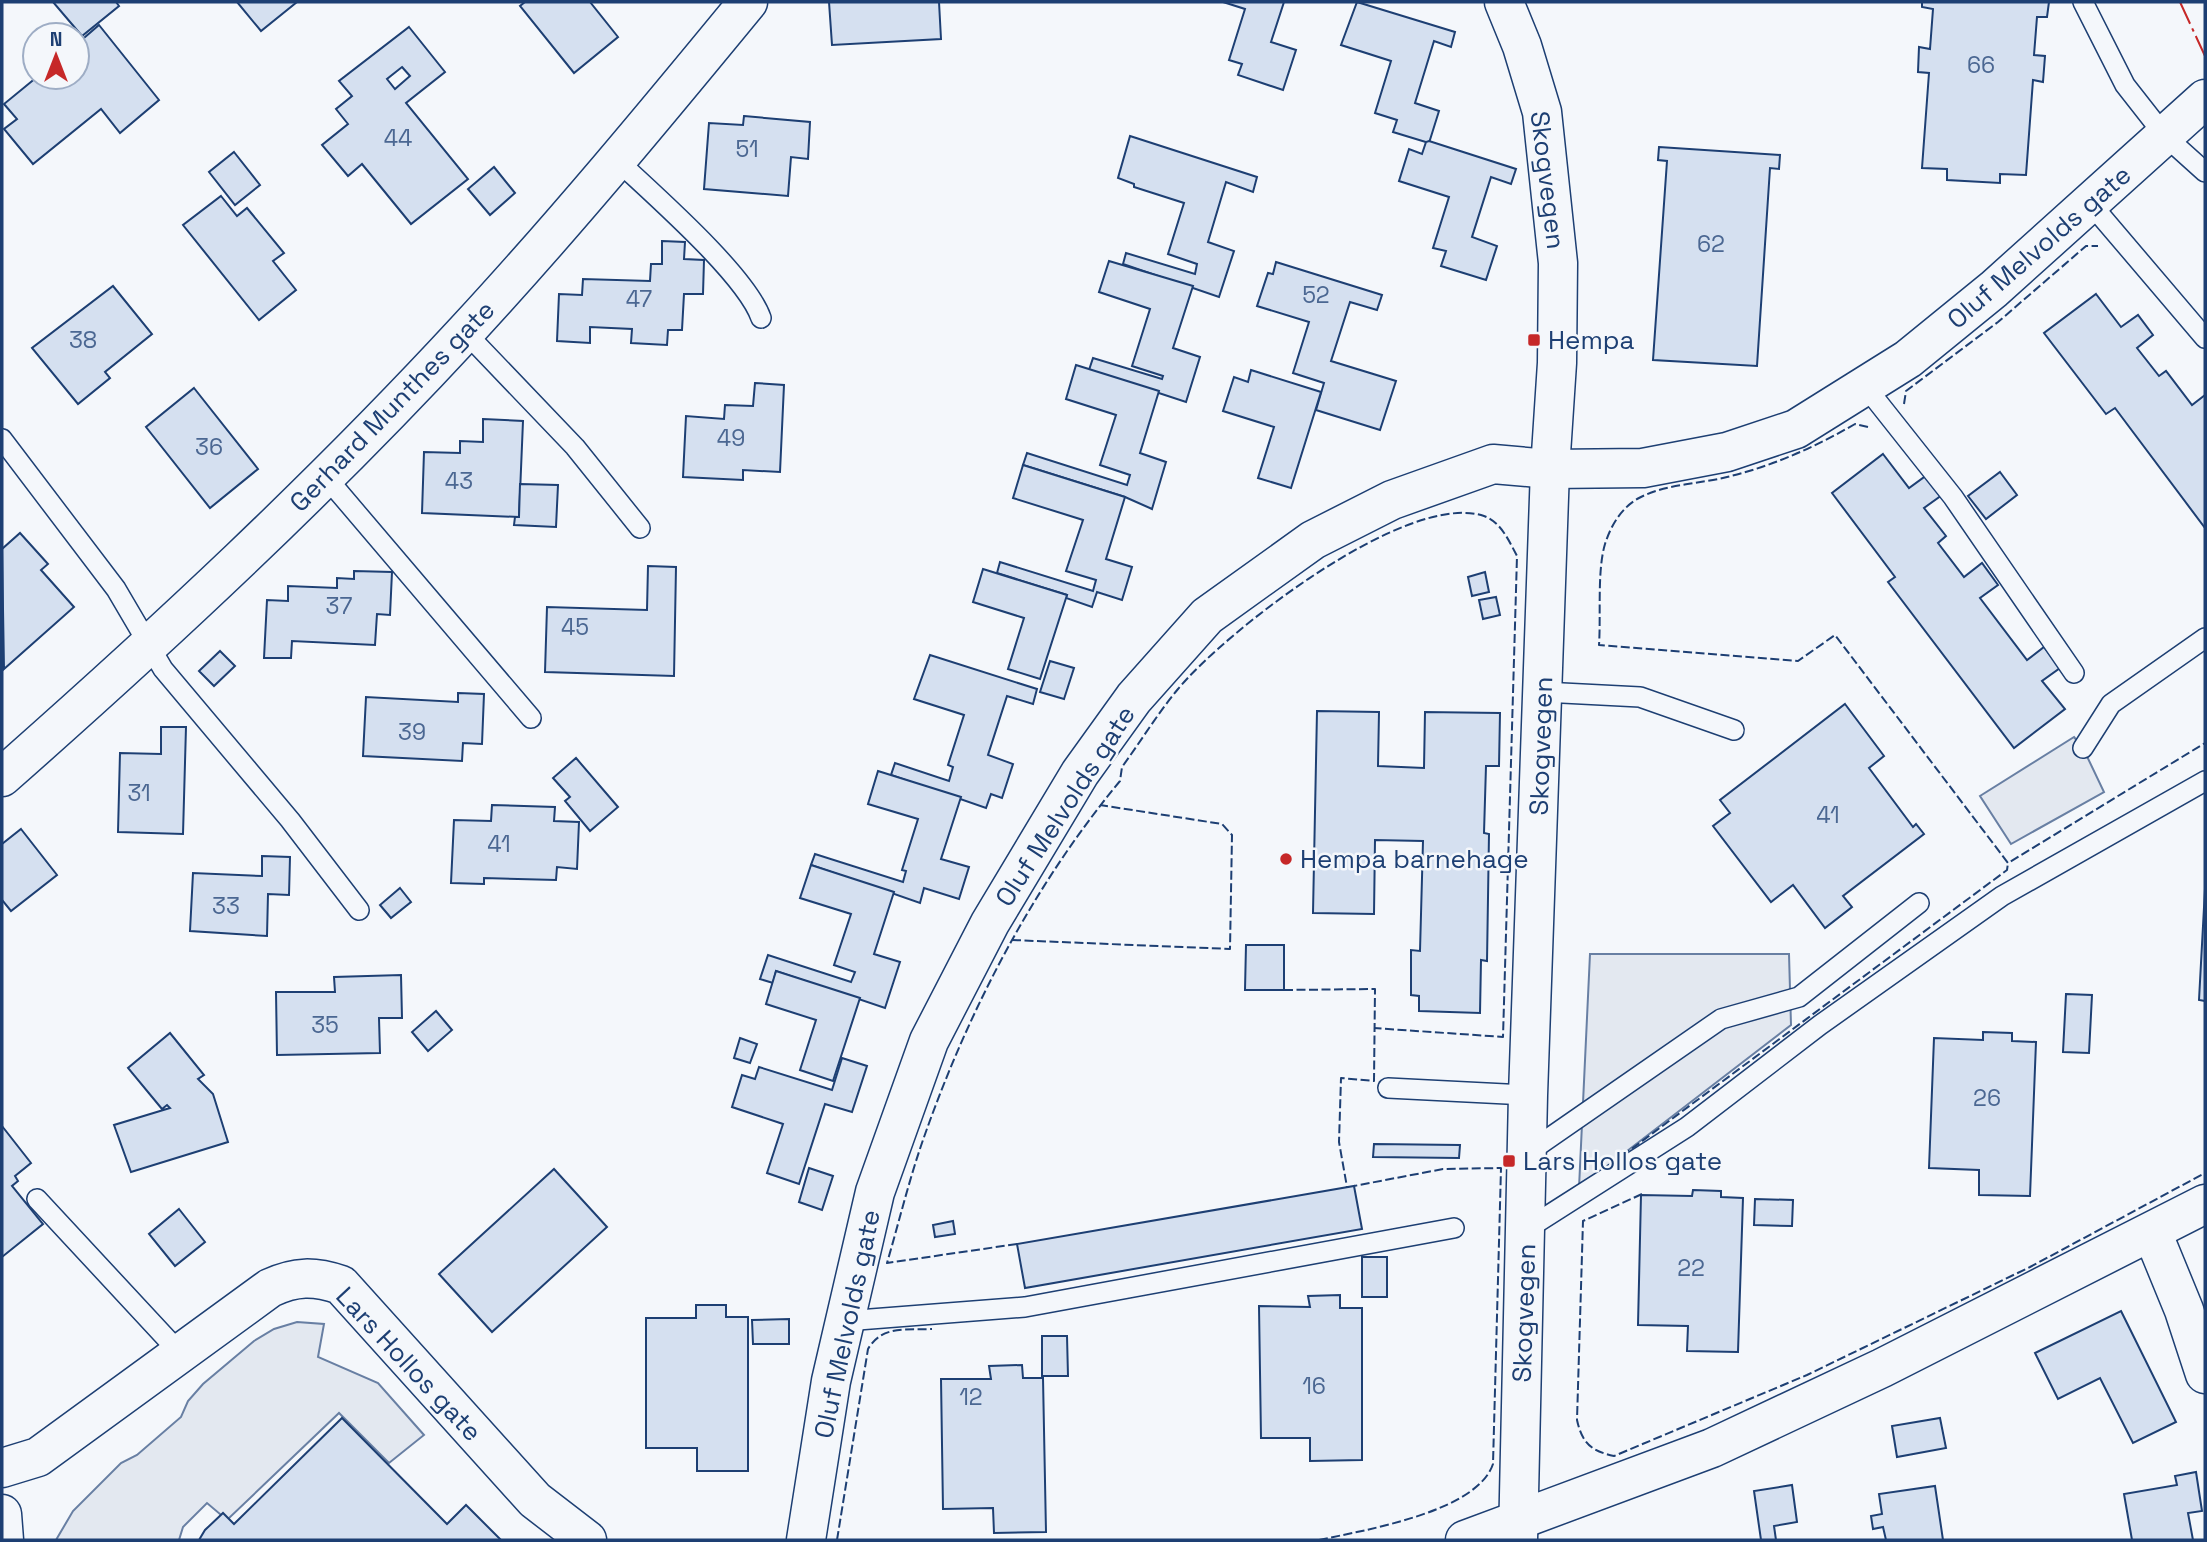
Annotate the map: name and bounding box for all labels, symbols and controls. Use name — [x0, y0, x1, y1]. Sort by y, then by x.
north arrow — [21, 21, 91, 91]
text: N — [50, 27, 62, 52]
house number: 66 — [1967, 50, 1995, 80]
street label: Skogvegen — [1523, 109, 1573, 251]
house number: 44 — [384, 123, 412, 153]
house number: 51 — [735, 134, 759, 164]
street label: Oluf Melvolds gate — [1940, 158, 2138, 336]
house number: 62 — [1697, 229, 1725, 259]
house number: 52 — [1302, 280, 1330, 310]
house number: 47 — [626, 284, 652, 314]
street label: Gerhard Munthes gate — [282, 293, 502, 519]
place label: Hempa — [1548, 323, 1635, 357]
house number: 38 — [69, 325, 97, 355]
marker: Hempa — [1526, 332, 1542, 348]
house number: 49 — [717, 423, 745, 453]
house number: 36 — [195, 432, 223, 462]
house number: 43 — [445, 466, 473, 496]
house number: 37 — [326, 591, 352, 621]
house number: 45 — [561, 612, 589, 642]
street label: Skogvegen — [1522, 676, 1560, 816]
street label: Oluf Melvolds gate — [987, 699, 1143, 913]
house number: 39 — [398, 717, 426, 747]
house number: 31 — [127, 778, 151, 808]
house number: 41 — [1816, 800, 1840, 830]
house number: 41 — [487, 829, 511, 859]
place label: Hempa barnehage — [1300, 842, 1529, 876]
marker: Hempa barnehage — [1278, 851, 1294, 867]
house number: 33 — [212, 891, 240, 921]
house number: 35 — [311, 1010, 339, 1040]
house number: 26 — [1973, 1083, 2001, 1113]
place label: Lars Hollos gate — [1523, 1144, 1722, 1178]
marker: Lars Hollos gate — [1501, 1153, 1517, 1169]
street label: Oluf Melvolds gate — [806, 1207, 888, 1441]
street label: Skogvegen — [1505, 1243, 1543, 1383]
house number: 22 — [1677, 1253, 1705, 1283]
street label: Lars Hollos gate — [329, 1280, 489, 1448]
house number: 16 — [1302, 1371, 1326, 1401]
house number: 12 — [959, 1382, 983, 1412]

